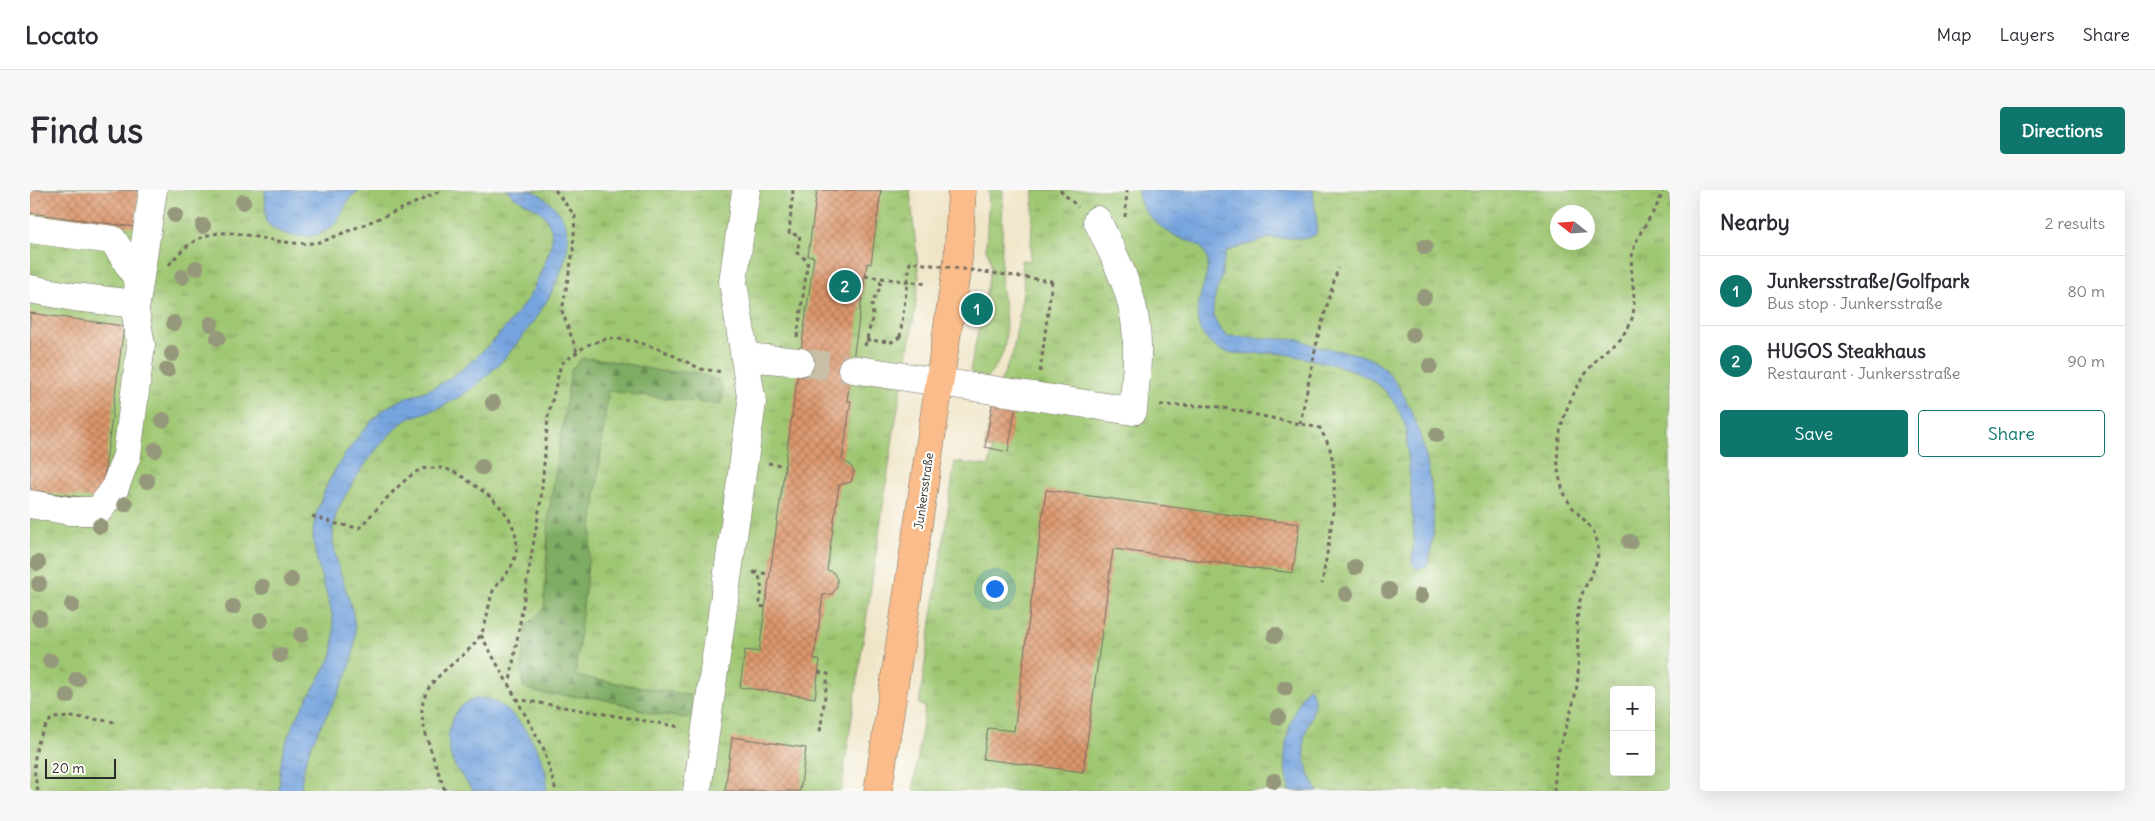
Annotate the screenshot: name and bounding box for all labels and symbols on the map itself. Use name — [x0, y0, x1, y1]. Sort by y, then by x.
north arrow — [1550, 205, 1595, 250]
pin: 2 — [829, 267, 861, 305]
pin: 1 — [961, 290, 993, 328]
street label: Junkersstraße — [911, 452, 936, 530]
your location — [982, 576, 1008, 602]
scale bar — [45, 756, 116, 779]

